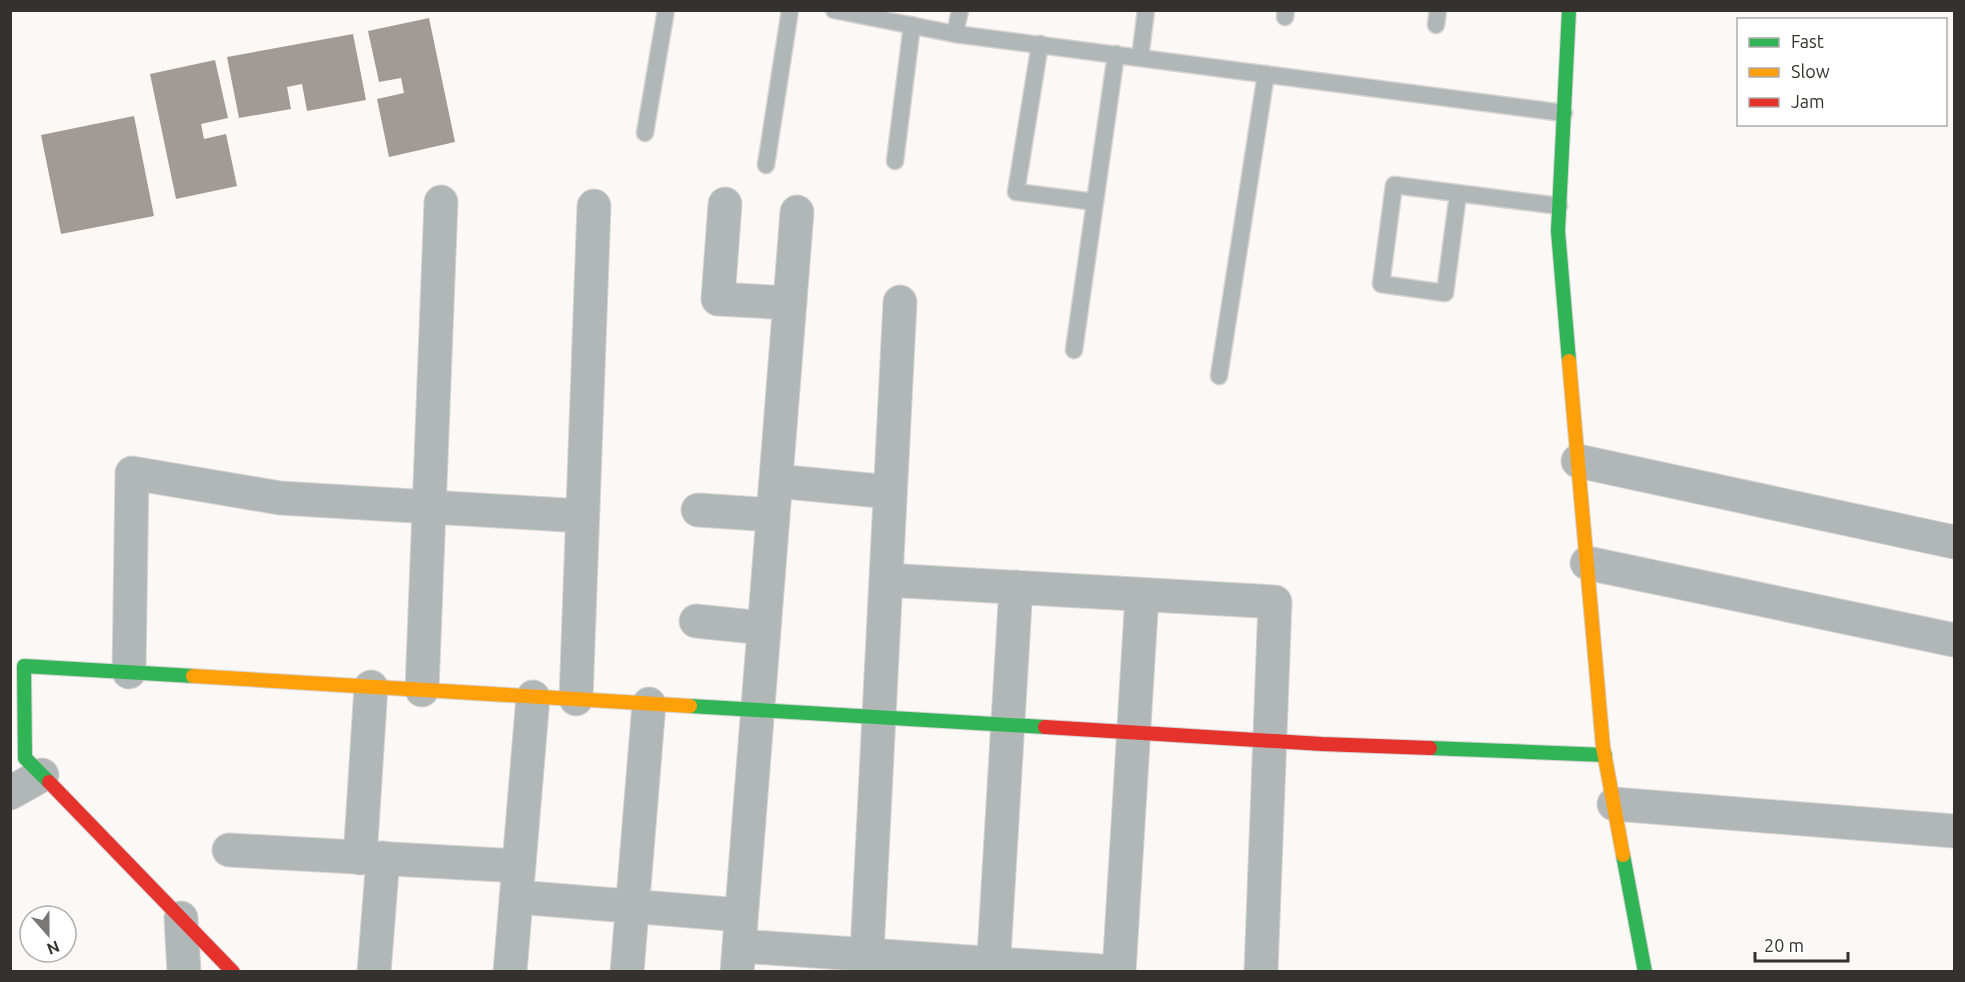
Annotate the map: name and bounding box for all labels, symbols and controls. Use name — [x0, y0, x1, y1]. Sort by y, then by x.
legend — [1737, 18, 1947, 126]
text: Fast — [1791, 31, 1824, 51]
text: Slow — [1791, 61, 1830, 81]
text: Jam — [1791, 91, 1825, 111]
north arrow — [18, 904, 78, 964]
scale bar — [1755, 925, 1848, 963]
text: 20 m — [1764, 935, 1804, 955]
text: N — [45, 937, 62, 959]

